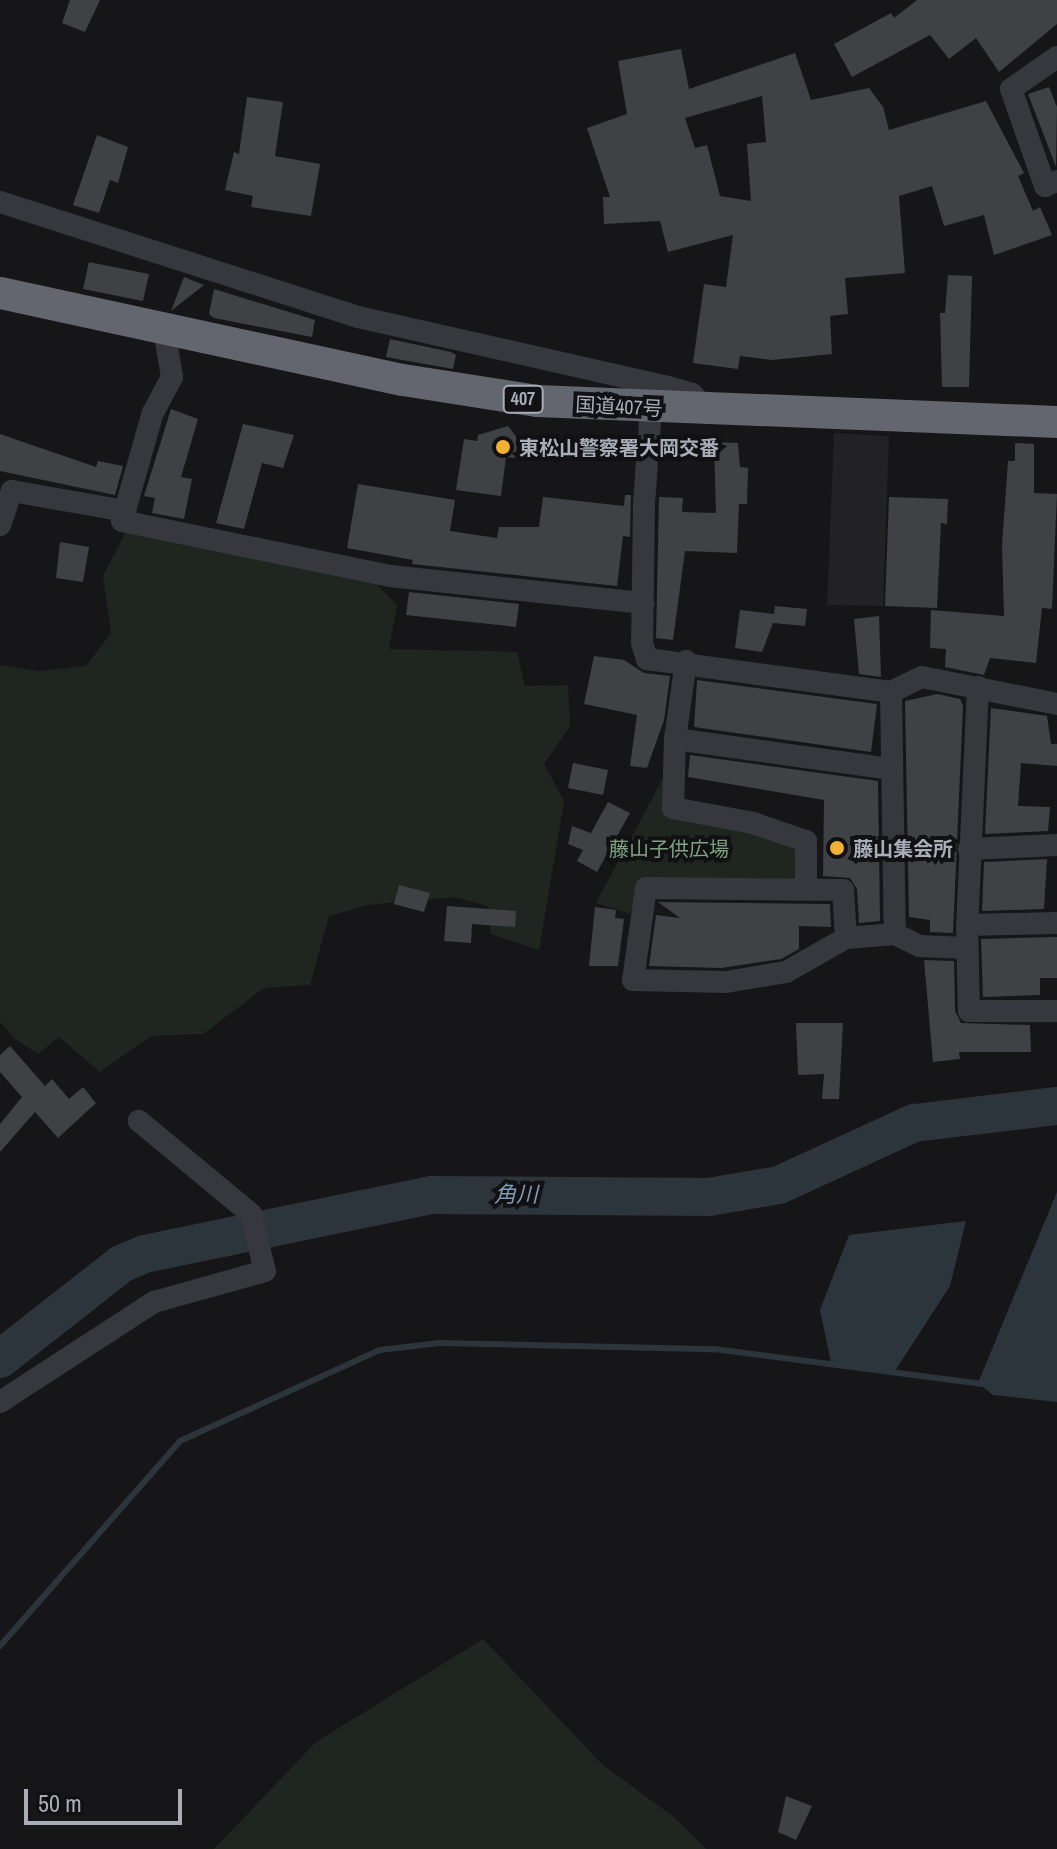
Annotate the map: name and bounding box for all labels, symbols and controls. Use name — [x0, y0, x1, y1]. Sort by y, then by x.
road number: 407 — [501, 385, 545, 413]
street label: 国道407号 — [575, 392, 663, 420]
place label: 東松山警察署大岡交番 — [519, 435, 719, 459]
marker: 東松山警察署大岡交番 — [494, 438, 512, 456]
park label: 藤山子供広場 — [609, 836, 729, 860]
place label: 藤山集会所 — [853, 836, 953, 860]
marker: 藤山集会所 — [828, 839, 846, 857]
water label: 角川 — [494, 1182, 538, 1208]
scale bar — [28, 1773, 186, 1823]
text: 50 m — [38, 1787, 82, 1819]

